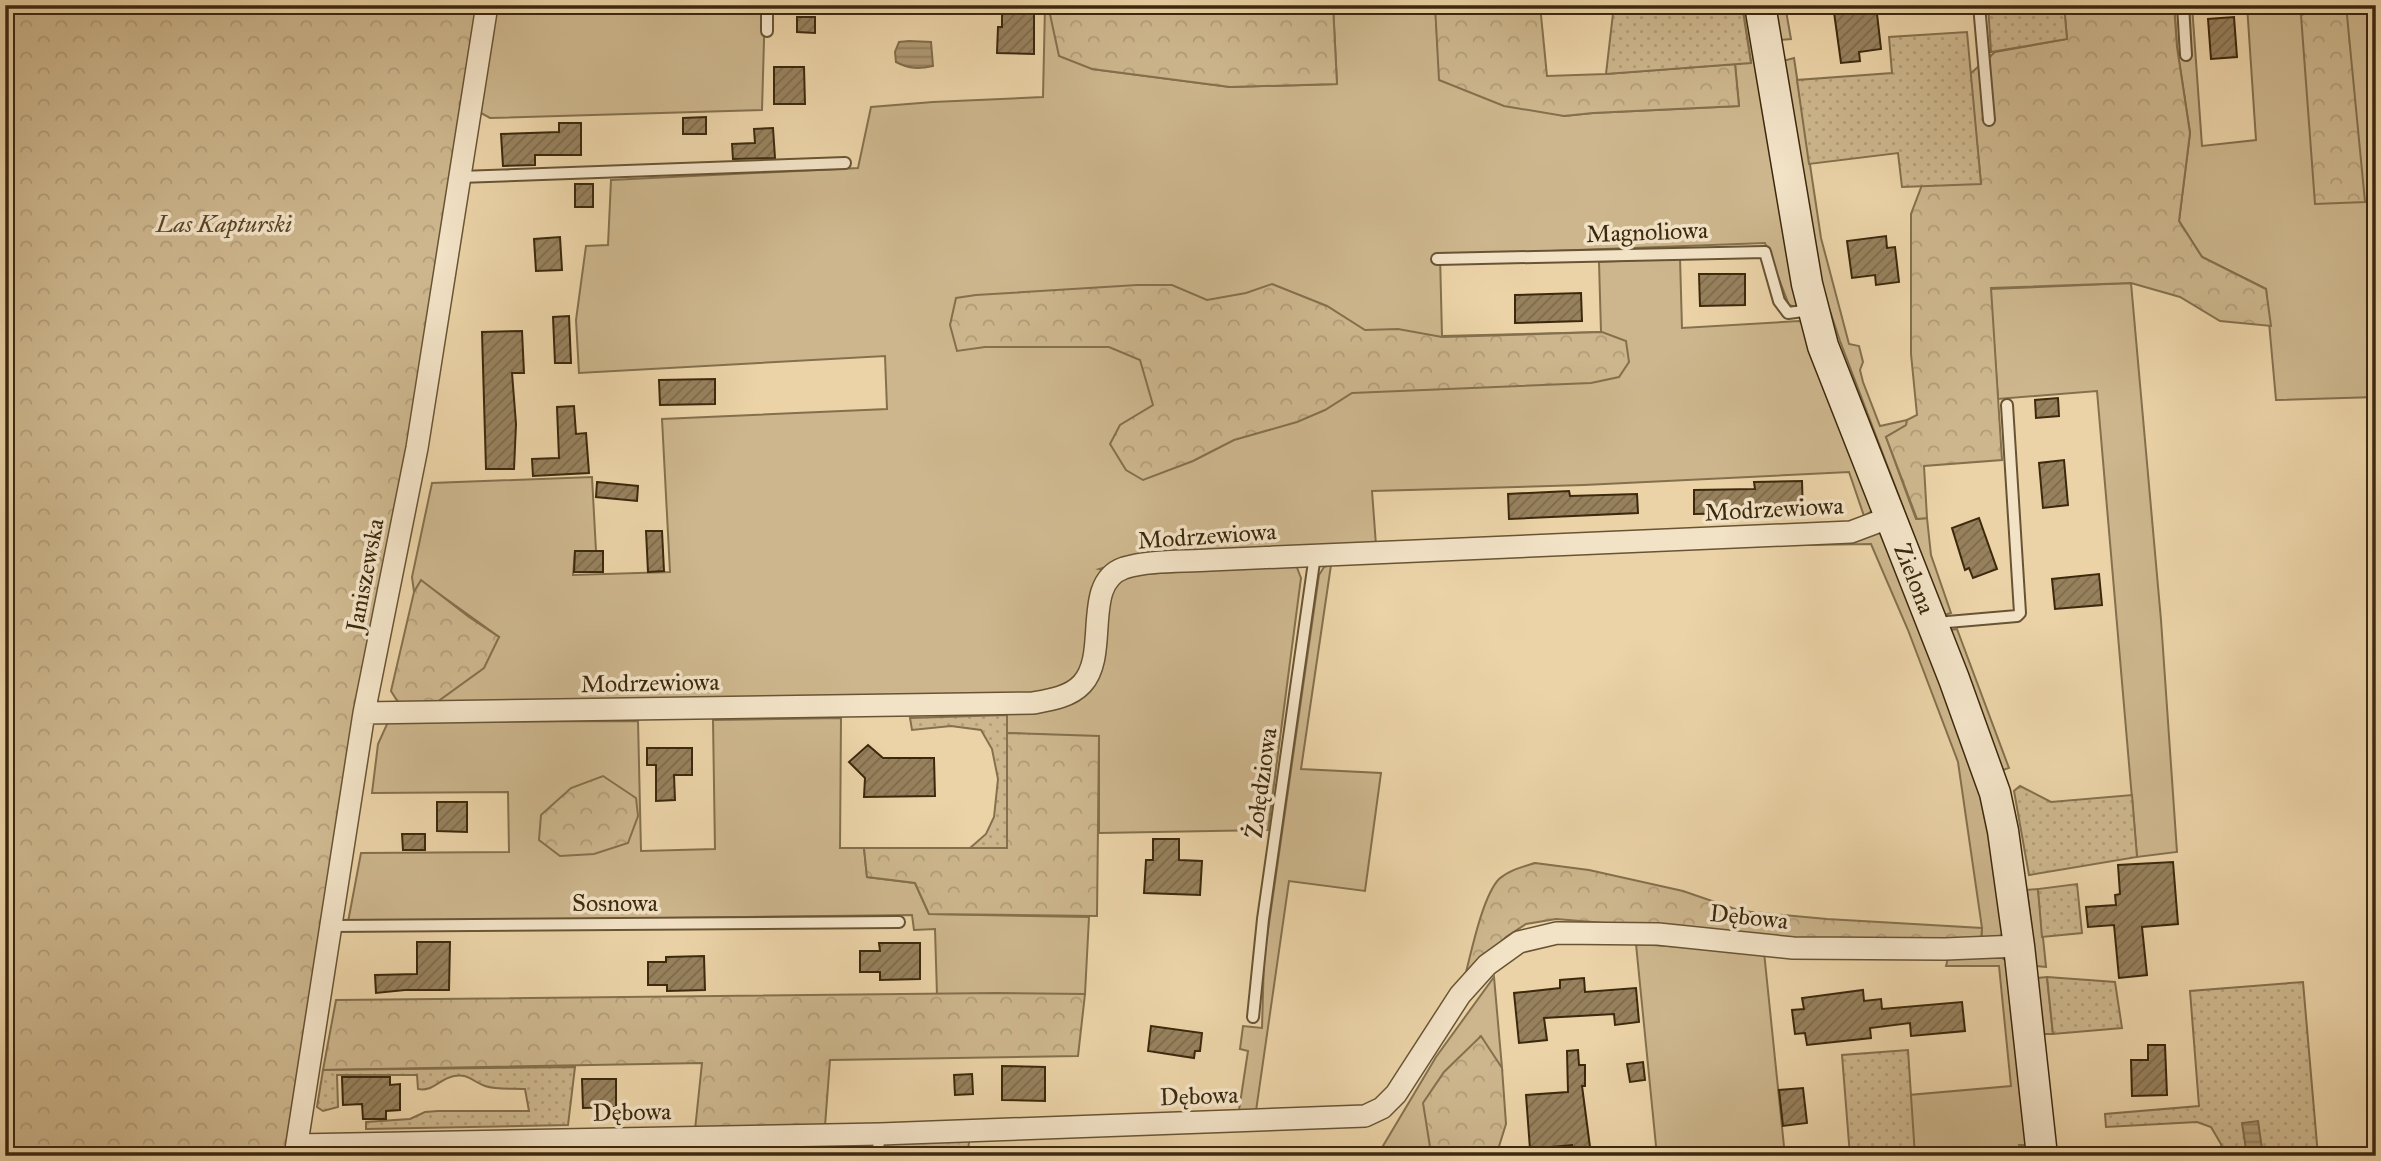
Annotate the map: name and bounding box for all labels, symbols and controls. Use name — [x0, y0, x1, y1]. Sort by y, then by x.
park label: Las Kapturski — [155, 209, 292, 239]
street label: Magnoliowa — [1585, 215, 1709, 249]
street label: Modrzewiowa — [1704, 490, 1845, 528]
street label: Janiszewska — [339, 515, 391, 637]
street label: Modrzewiowa — [1137, 516, 1278, 556]
street label: Zielona — [1887, 539, 1942, 619]
street label: Modrzewiowa — [580, 667, 721, 699]
street label: Żołędziowa — [1238, 725, 1284, 840]
street label: Sosnowa — [572, 888, 659, 918]
street label: Dębowa — [1708, 898, 1790, 936]
street label: Dębowa — [1159, 1080, 1240, 1112]
street label: Dębowa — [592, 1096, 672, 1128]

